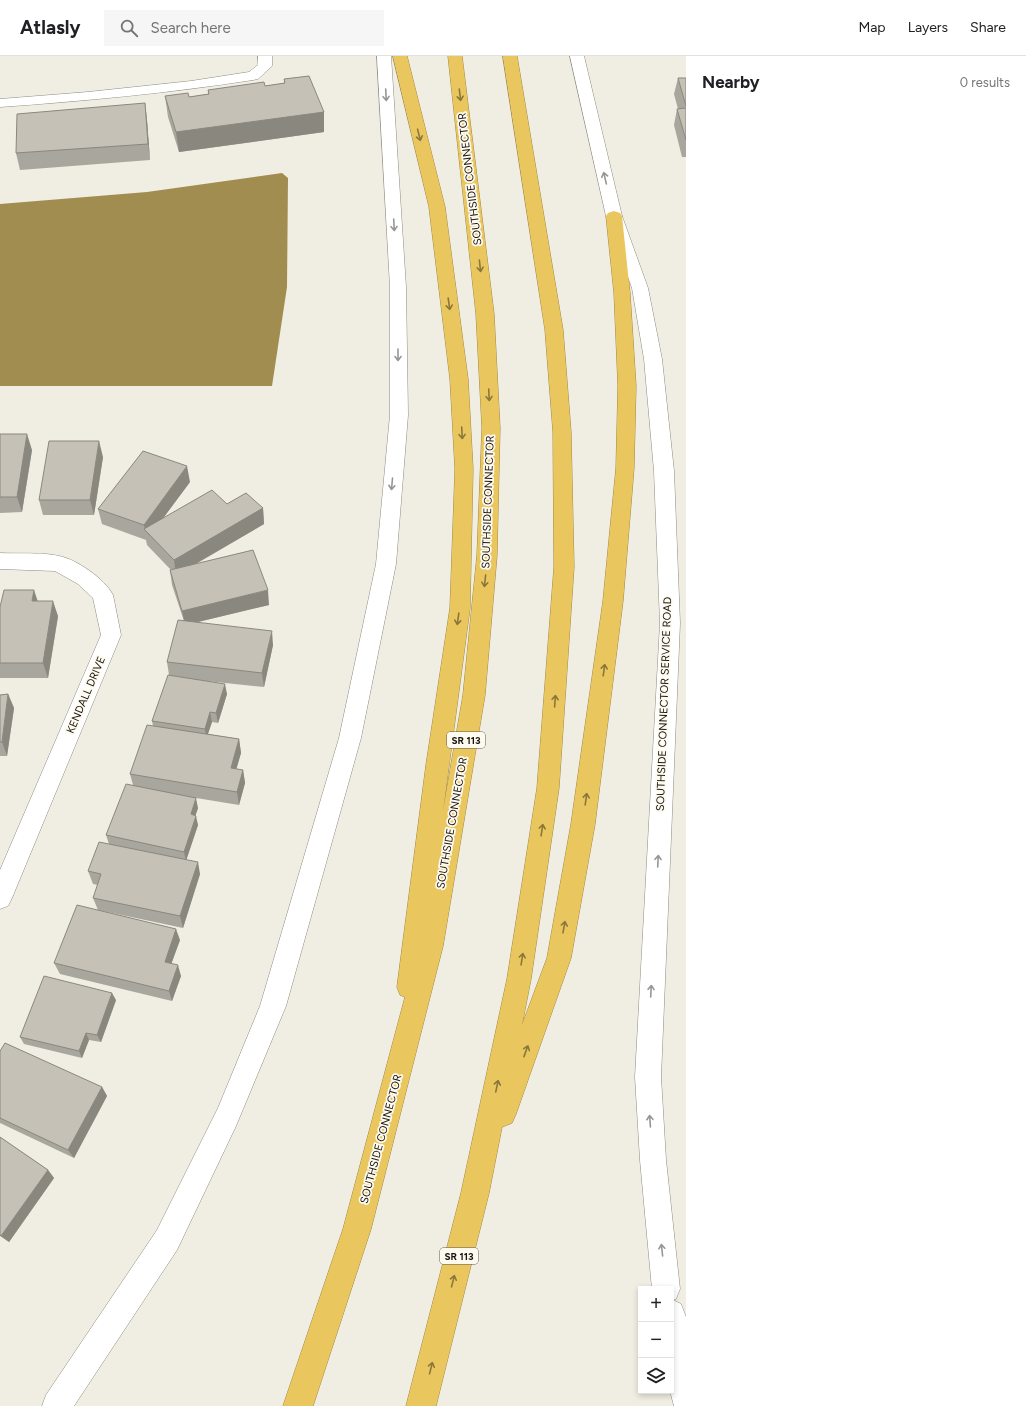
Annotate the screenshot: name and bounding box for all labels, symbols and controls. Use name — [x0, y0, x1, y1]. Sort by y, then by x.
search box — [104, 10, 384, 46]
text: Atlasly — [20, 16, 80, 39]
icon: search — [118, 17, 140, 39]
text: Search here — [150, 19, 231, 37]
text: Map — [858, 19, 886, 36]
text: Layers — [908, 19, 948, 36]
text: Share — [970, 19, 1006, 36]
text: Nearby — [702, 72, 760, 92]
text: 0 results — [960, 75, 1010, 90]
one-way arrow — [383, 88, 390, 101]
one-way arrow — [456, 88, 464, 101]
street label: SOUTHSIDE CONNECTOR — [455, 112, 485, 246]
one-way arrow — [416, 128, 423, 141]
one-way arrow — [601, 172, 608, 185]
one-way arrow — [390, 218, 398, 231]
one-way arrow — [476, 259, 483, 272]
one-way arrow — [445, 297, 453, 310]
one-way arrow — [394, 348, 402, 361]
one-way arrow — [486, 388, 493, 401]
one-way arrow — [458, 426, 465, 439]
street label: SOUTHSIDE CONNECTOR — [479, 435, 497, 569]
one-way arrow — [389, 477, 396, 490]
one-way arrow — [481, 574, 488, 587]
street label: SOUTHSIDE CONNECTOR SERVICE ROAD — [654, 596, 674, 811]
one-way arrow — [454, 612, 462, 625]
street label: KENDALL DRIVE — [64, 654, 108, 736]
one-way arrow — [600, 664, 608, 677]
one-way arrow — [551, 695, 558, 708]
road number: SR 113 — [447, 732, 485, 748]
street label: SOUTHSIDE CONNECTOR — [434, 756, 470, 890]
one-way arrow — [582, 793, 590, 806]
one-way arrow — [538, 824, 546, 837]
one-way arrow — [654, 855, 662, 868]
one-way arrow — [560, 921, 568, 934]
one-way arrow — [518, 952, 526, 965]
one-way arrow — [648, 985, 655, 998]
one-way arrow — [522, 1045, 530, 1057]
street label: SOUTHSIDE CONNECTOR — [357, 1073, 405, 1205]
one-way arrow — [493, 1080, 501, 1093]
one-way arrow — [647, 1115, 654, 1128]
one-way arrow — [658, 1244, 666, 1257]
road number: SR 113 — [440, 1248, 478, 1264]
one-way arrow — [449, 1275, 457, 1288]
map controls — [638, 1286, 674, 1394]
button: + — [638, 1286, 674, 1322]
button: − — [638, 1322, 674, 1358]
button: layers — [638, 1358, 674, 1394]
one-way arrow — [427, 1362, 435, 1375]

